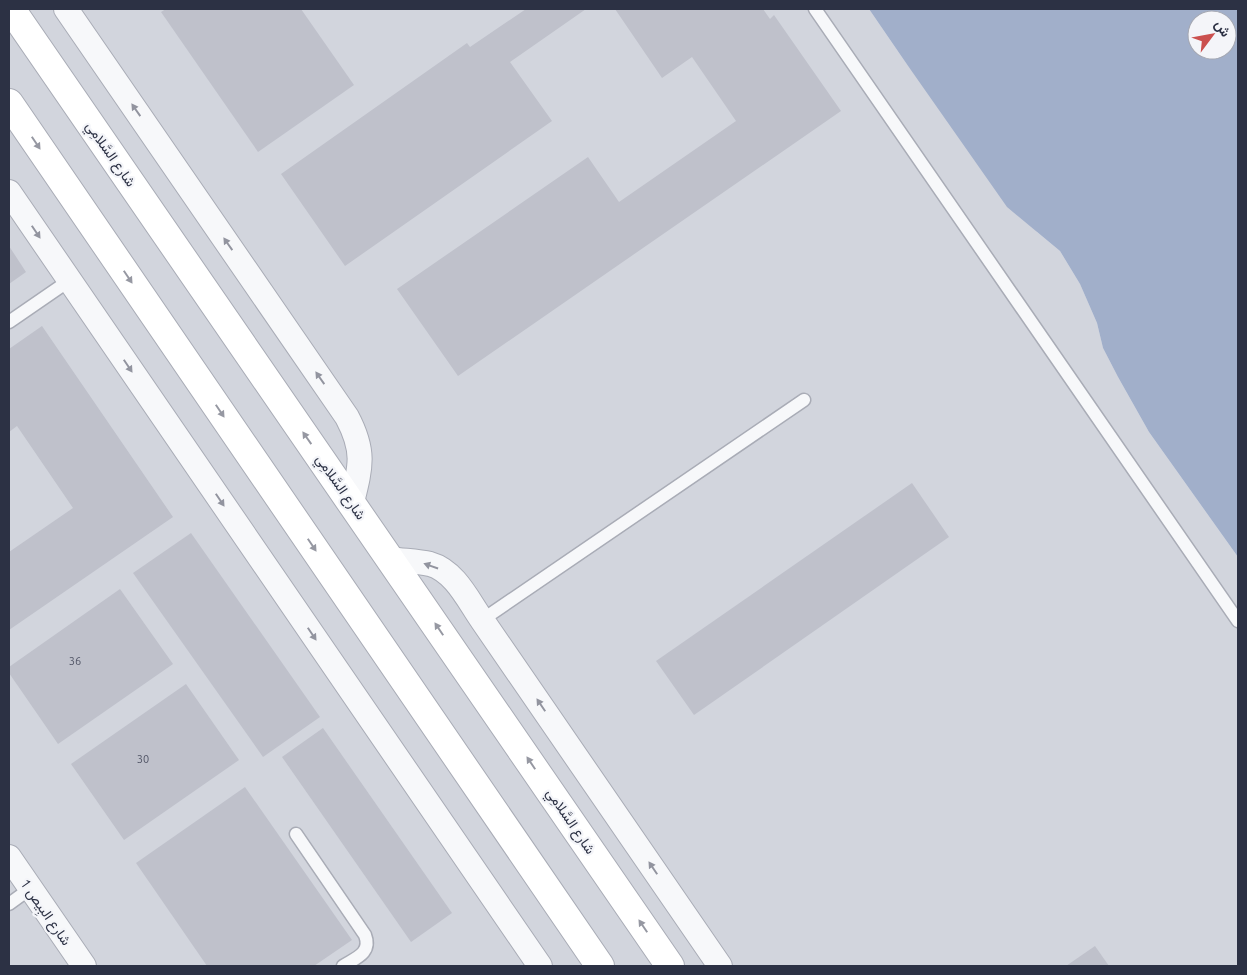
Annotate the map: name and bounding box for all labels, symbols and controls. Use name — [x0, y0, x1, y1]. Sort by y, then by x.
north arrow — [1187, 10, 1237, 60]
text: ش — [1211, 17, 1234, 40]
one-way arrow — [131, 104, 141, 117]
street label: شارع السَّلامِي — [79, 118, 139, 192]
one-way arrow — [31, 136, 41, 150]
one-way arrow — [31, 225, 41, 239]
one-way arrow — [223, 237, 233, 251]
one-way arrow — [123, 270, 133, 284]
one-way arrow — [123, 359, 133, 373]
one-way arrow — [315, 371, 325, 385]
one-way arrow — [215, 404, 225, 418]
one-way arrow — [302, 431, 312, 445]
street label: شارع السَّلامِي — [309, 451, 369, 525]
one-way arrow — [215, 493, 225, 507]
one-way arrow — [307, 539, 317, 552]
one-way arrow — [423, 562, 438, 570]
one-way arrow — [434, 623, 444, 636]
one-way arrow — [307, 627, 317, 641]
house number: 36 — [69, 655, 81, 667]
one-way arrow — [536, 698, 546, 712]
house number: 30 — [137, 753, 149, 765]
one-way arrow — [526, 757, 536, 770]
street label: شارع السَّلامِي — [540, 785, 599, 859]
one-way arrow — [648, 861, 657, 875]
street label: شارع البِيص 1 — [15, 876, 75, 950]
one-way arrow — [638, 919, 648, 933]

